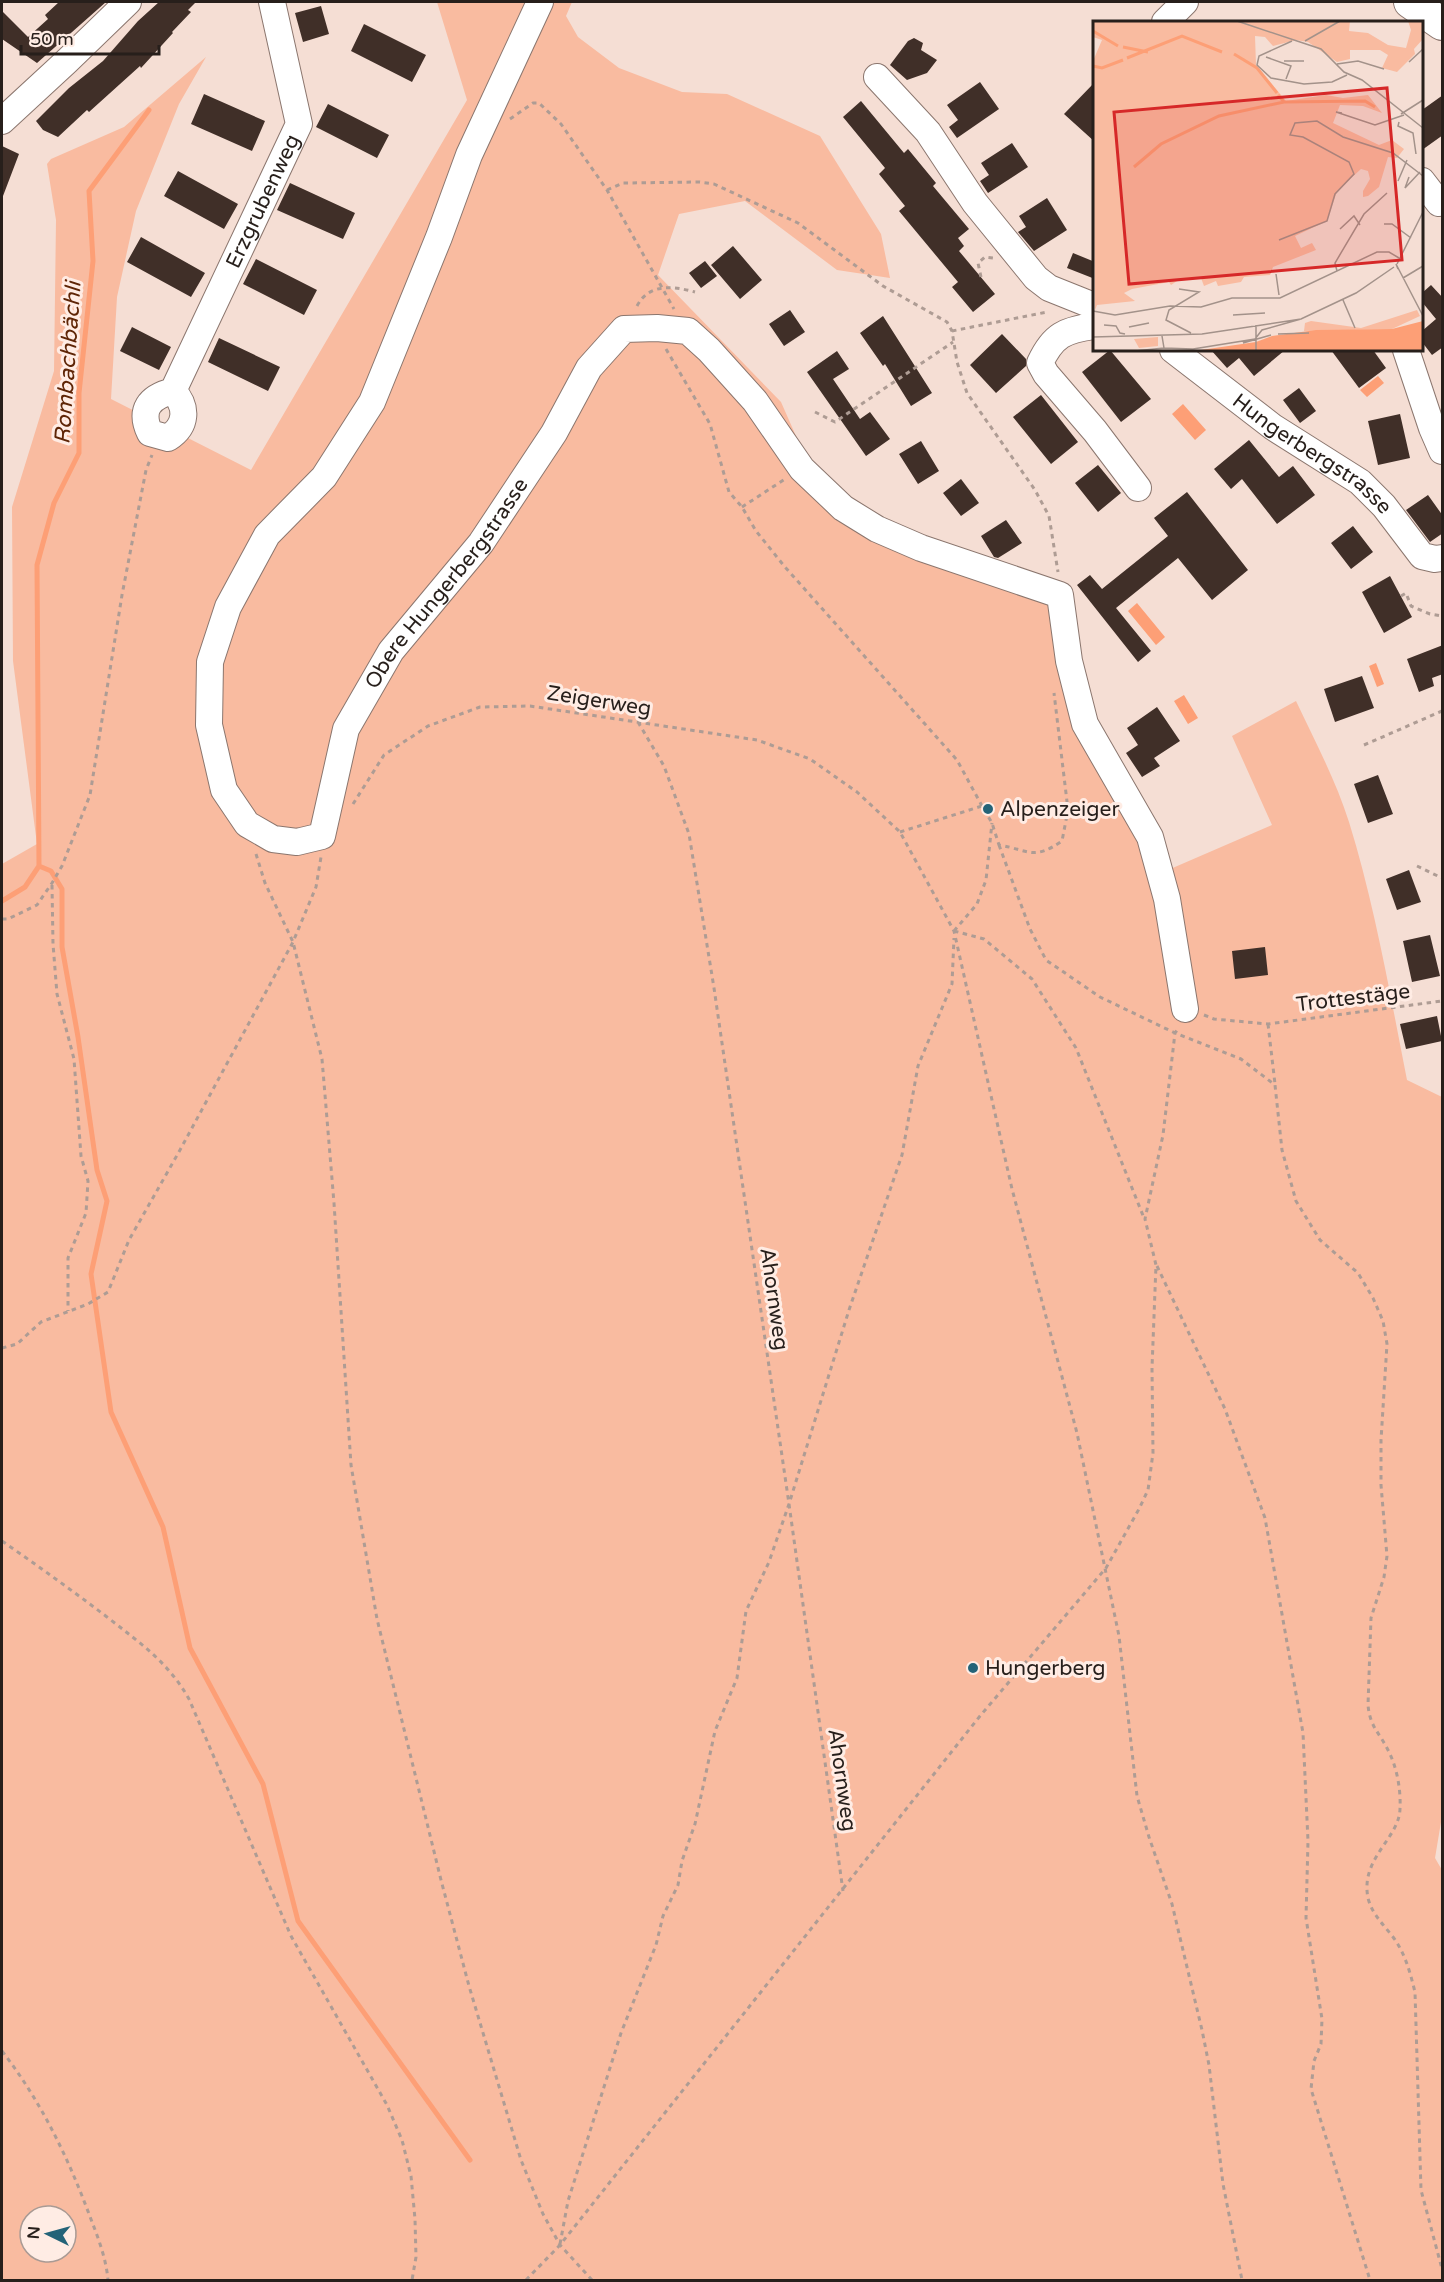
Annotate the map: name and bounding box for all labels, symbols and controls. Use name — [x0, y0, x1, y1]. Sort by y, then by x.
scale bar — [21, 18, 159, 56]
inset map — [1093, 21, 1423, 351]
text: 50 m — [30, 28, 74, 50]
street label: Erzgrubenweg — [220, 130, 305, 272]
water label: Rombachbächli — [49, 278, 87, 445]
street label: Hungerbergstrasse — [1228, 388, 1398, 519]
street label: Obere Hungerbergstrasse — [359, 473, 533, 693]
street label: Zeigerweg — [545, 680, 653, 722]
place label: Alpenzeiger — [1000, 797, 1119, 822]
marker: Alpenzeiger — [981, 802, 995, 816]
street label: Trottestäge — [1295, 979, 1412, 1017]
street label: Ahornweg — [754, 1246, 794, 1352]
place label: Hungerberg — [985, 1656, 1105, 1681]
marker: Hungerberg — [966, 1661, 980, 1675]
street label: Ahornweg — [822, 1727, 862, 1833]
north arrow — [18, 2204, 78, 2264]
text: N — [24, 2226, 45, 2240]

